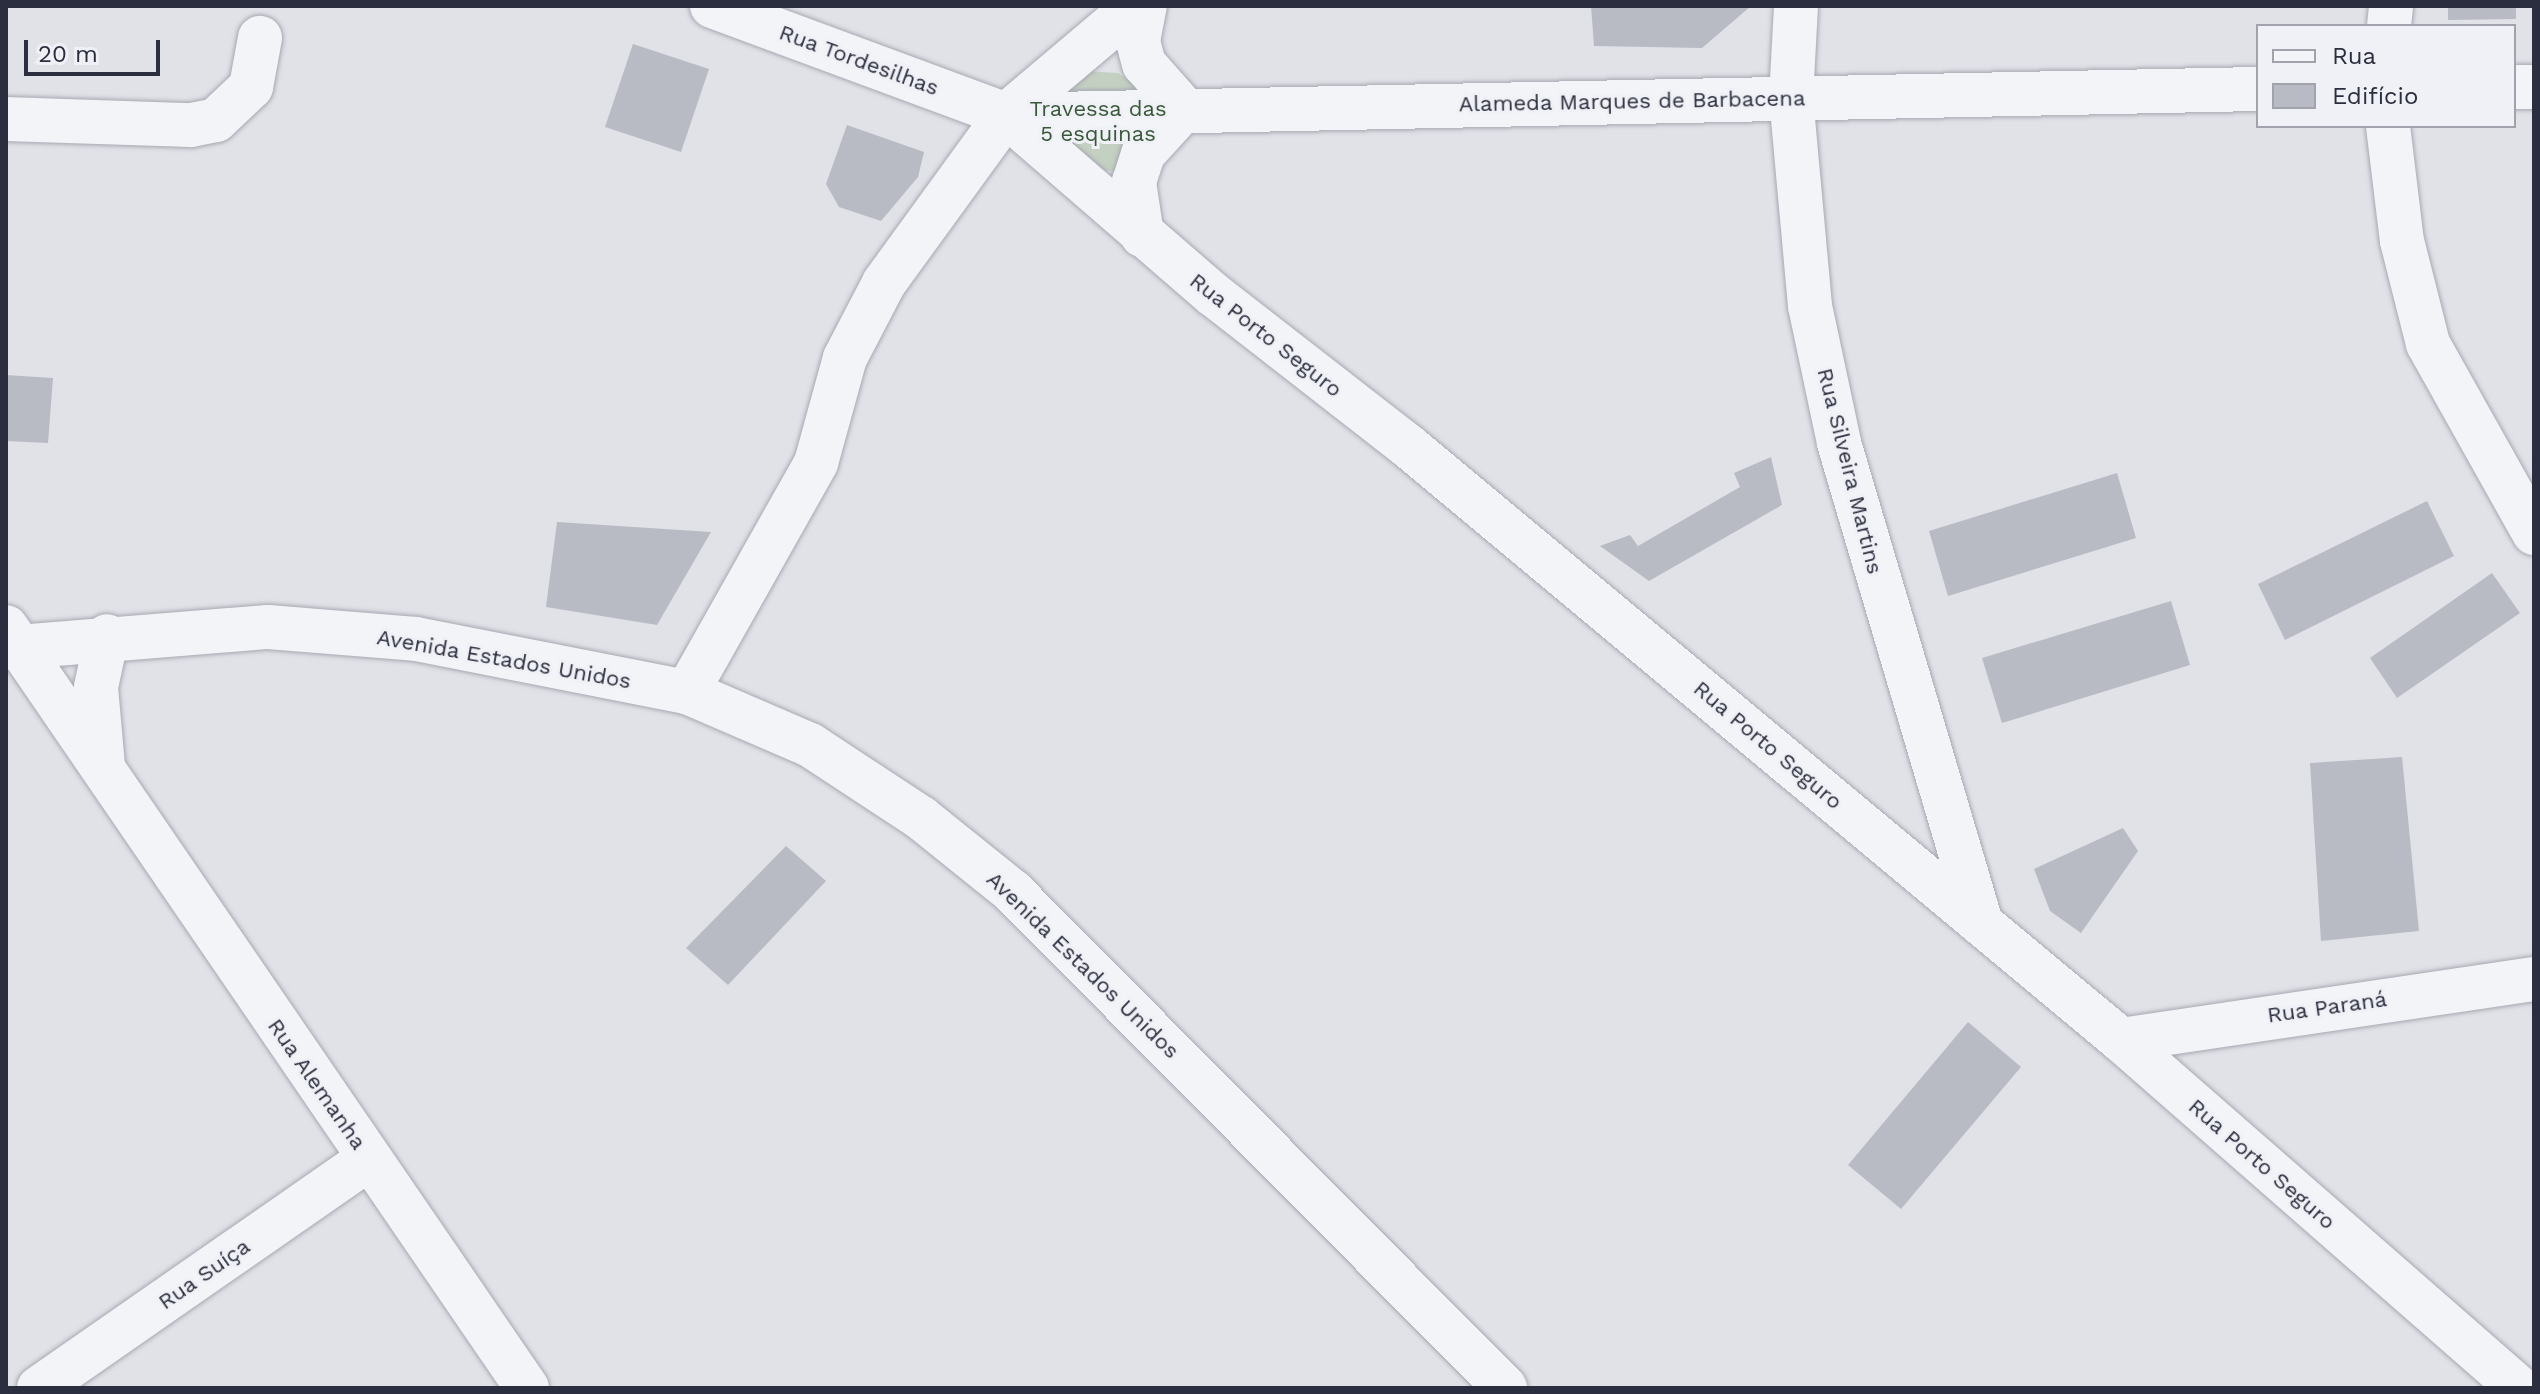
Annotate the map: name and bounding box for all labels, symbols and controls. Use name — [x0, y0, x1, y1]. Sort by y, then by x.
street label: Rua Tordesilhas — [775, 19, 943, 101]
scale bar — [28, 24, 164, 74]
legend — [2256, 24, 2516, 128]
text: 20 m — [38, 40, 98, 68]
text: Rua — [2332, 42, 2376, 70]
text: Edifício — [2332, 82, 2418, 110]
street label: Alameda Marques de Barbacena — [1458, 85, 1806, 117]
park label: Travessa das 5 esquinas — [1029, 95, 1167, 146]
street label: Rua Porto Seguro — [1184, 267, 1348, 403]
street label: Rua Silveira Martins — [1812, 365, 1888, 577]
street label: Avenida Estados Unidos — [375, 624, 633, 694]
street label: Rua Porto Seguro — [1688, 675, 1848, 815]
street label: Avenida Estados Unidos — [981, 866, 1185, 1064]
street label: Rua Paraná — [2265, 986, 2389, 1028]
street label: Rua Alemanha — [262, 1013, 372, 1155]
street label: Rua Porto Seguro — [2183, 1093, 2341, 1235]
street label: Rua Suíça — [153, 1233, 255, 1315]

